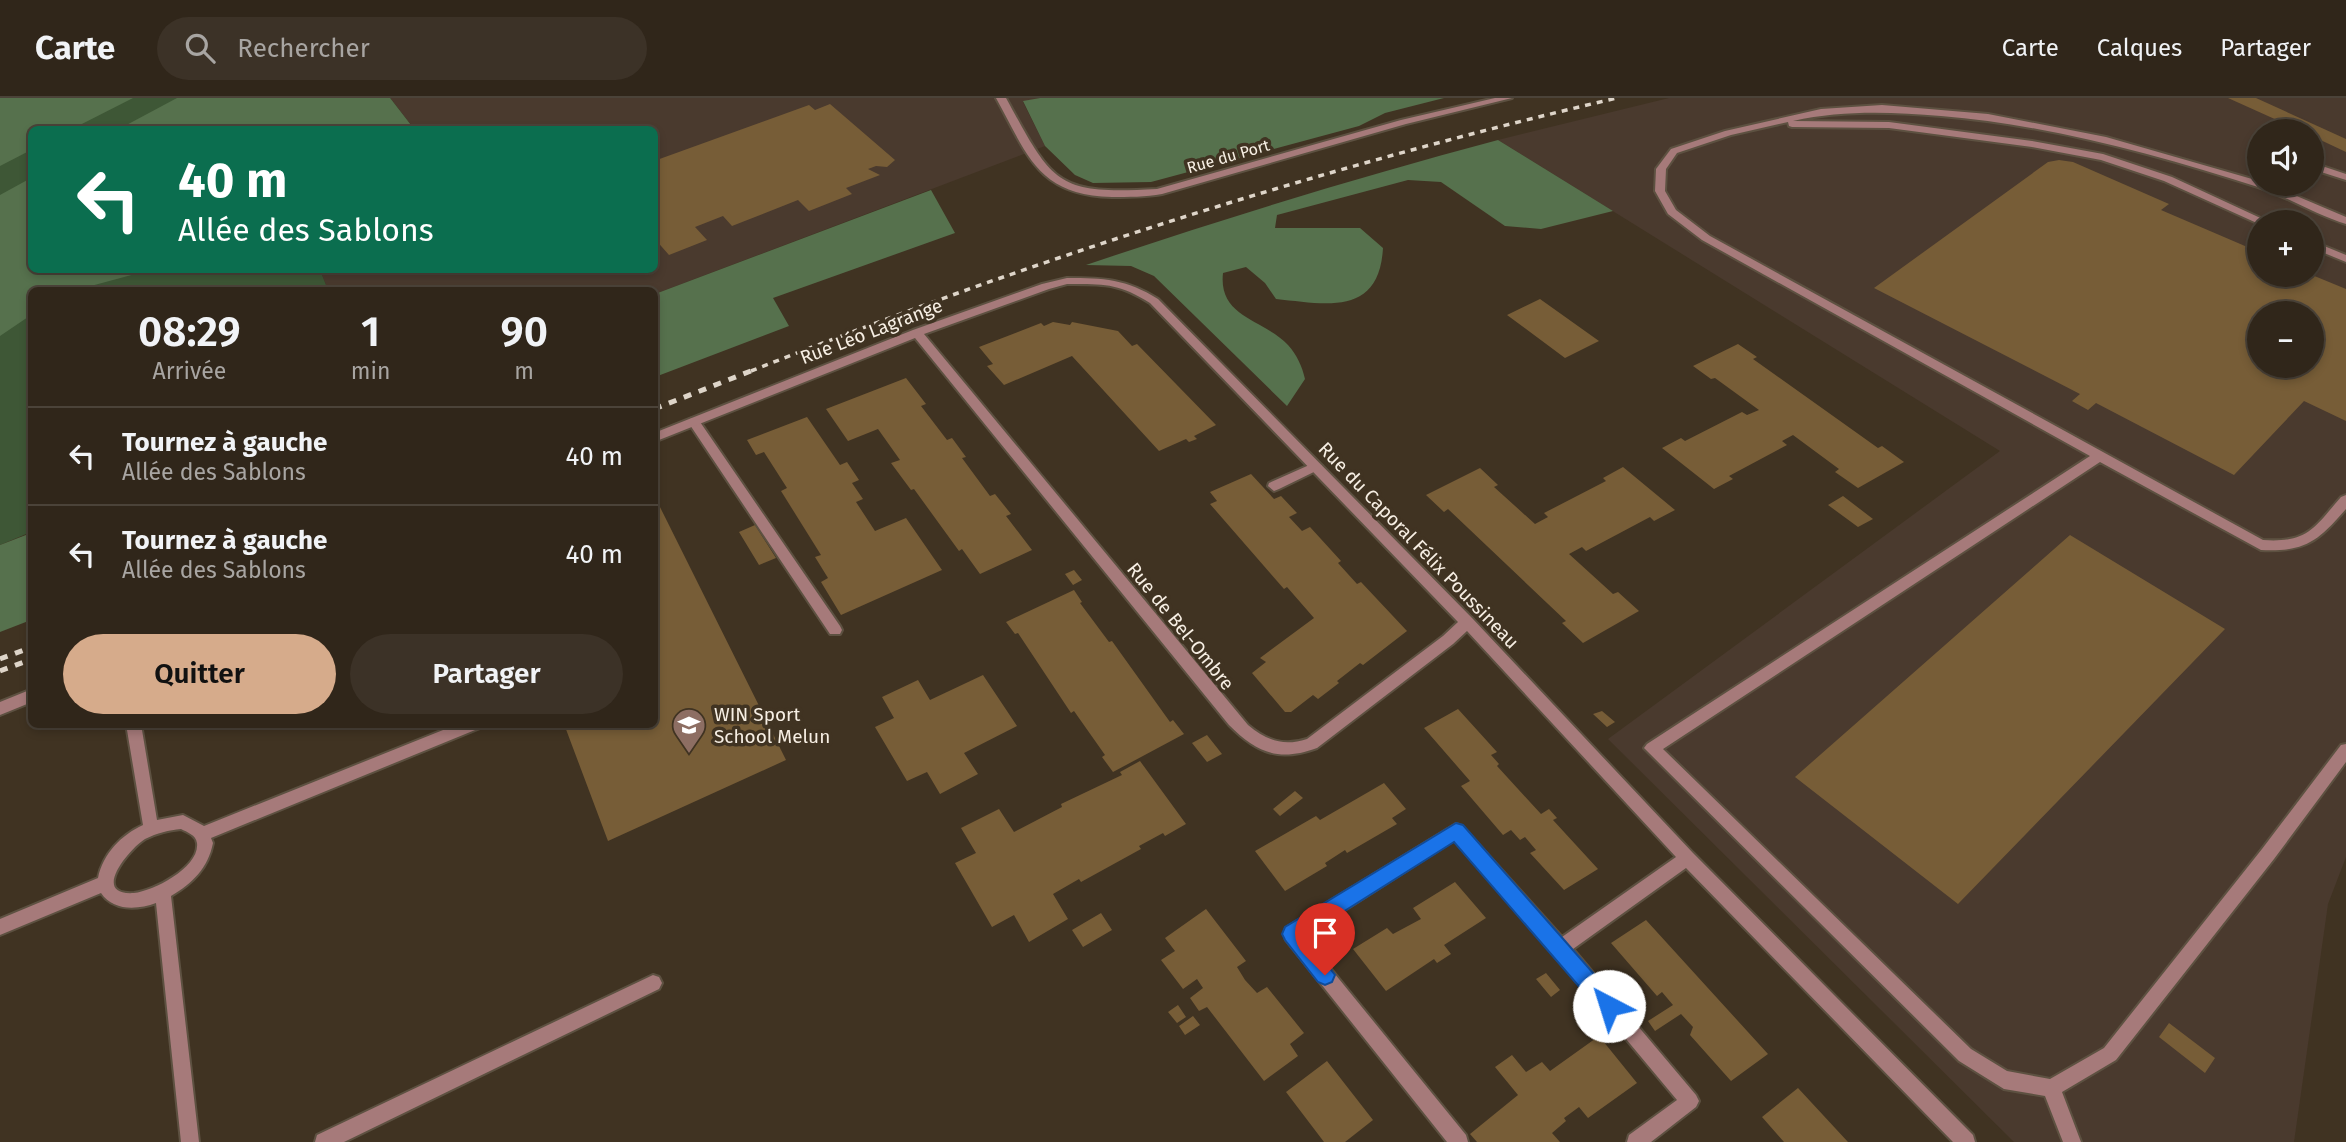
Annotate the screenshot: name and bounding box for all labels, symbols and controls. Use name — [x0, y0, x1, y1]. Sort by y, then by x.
search box — [157, 17, 647, 80]
text: Carte — [35, 28, 115, 68]
icon: search — [181, 29, 219, 67]
text: Rechercher — [237, 33, 370, 64]
text: Carte — [2002, 34, 2059, 62]
text: Calques — [2097, 34, 2182, 62]
text: Partager — [2220, 34, 2311, 62]
map controls — [2247, 119, 2324, 378]
button: sound — [2247, 119, 2324, 196]
street label: Rue du Port — [1185, 136, 1272, 177]
text: 40 m — [178, 151, 287, 210]
icon: left — [63, 154, 154, 245]
button: + — [2247, 210, 2324, 287]
text: Allée des Sablons — [178, 211, 434, 249]
street label: Rue Léo Lagrange — [797, 294, 946, 369]
button: − — [2247, 301, 2324, 378]
text: 08:29 — [138, 307, 241, 357]
text: 1 — [361, 307, 380, 357]
text: 90 — [500, 307, 548, 357]
text: Arrivée — [153, 357, 226, 385]
text: min — [351, 357, 390, 385]
text: m — [514, 357, 534, 385]
text: Tournez à gauche — [122, 427, 327, 458]
icon: left — [63, 437, 101, 475]
street label: Rue du Caporal Félix Poussineau — [1314, 437, 1524, 653]
text: 40 m — [565, 441, 623, 472]
text: Allée des Sablons — [122, 458, 306, 486]
text: Tournez à gauche — [122, 525, 327, 556]
icon: left — [63, 535, 101, 573]
text: 40 m — [565, 539, 623, 570]
text: Allée des Sablons — [122, 556, 306, 584]
street label: Rue de Bel-Ombre — [1122, 558, 1239, 695]
button: Quitter — [63, 634, 336, 714]
button: Partager — [350, 634, 623, 714]
place label: WIN Sport School Melun — [714, 703, 830, 748]
school or university icon: WIN Sport School Melun — [670, 706, 708, 755]
pin — [1295, 903, 1355, 975]
icon: arrive — [1306, 914, 1344, 952]
position arrow — [1572, 969, 1646, 1043]

